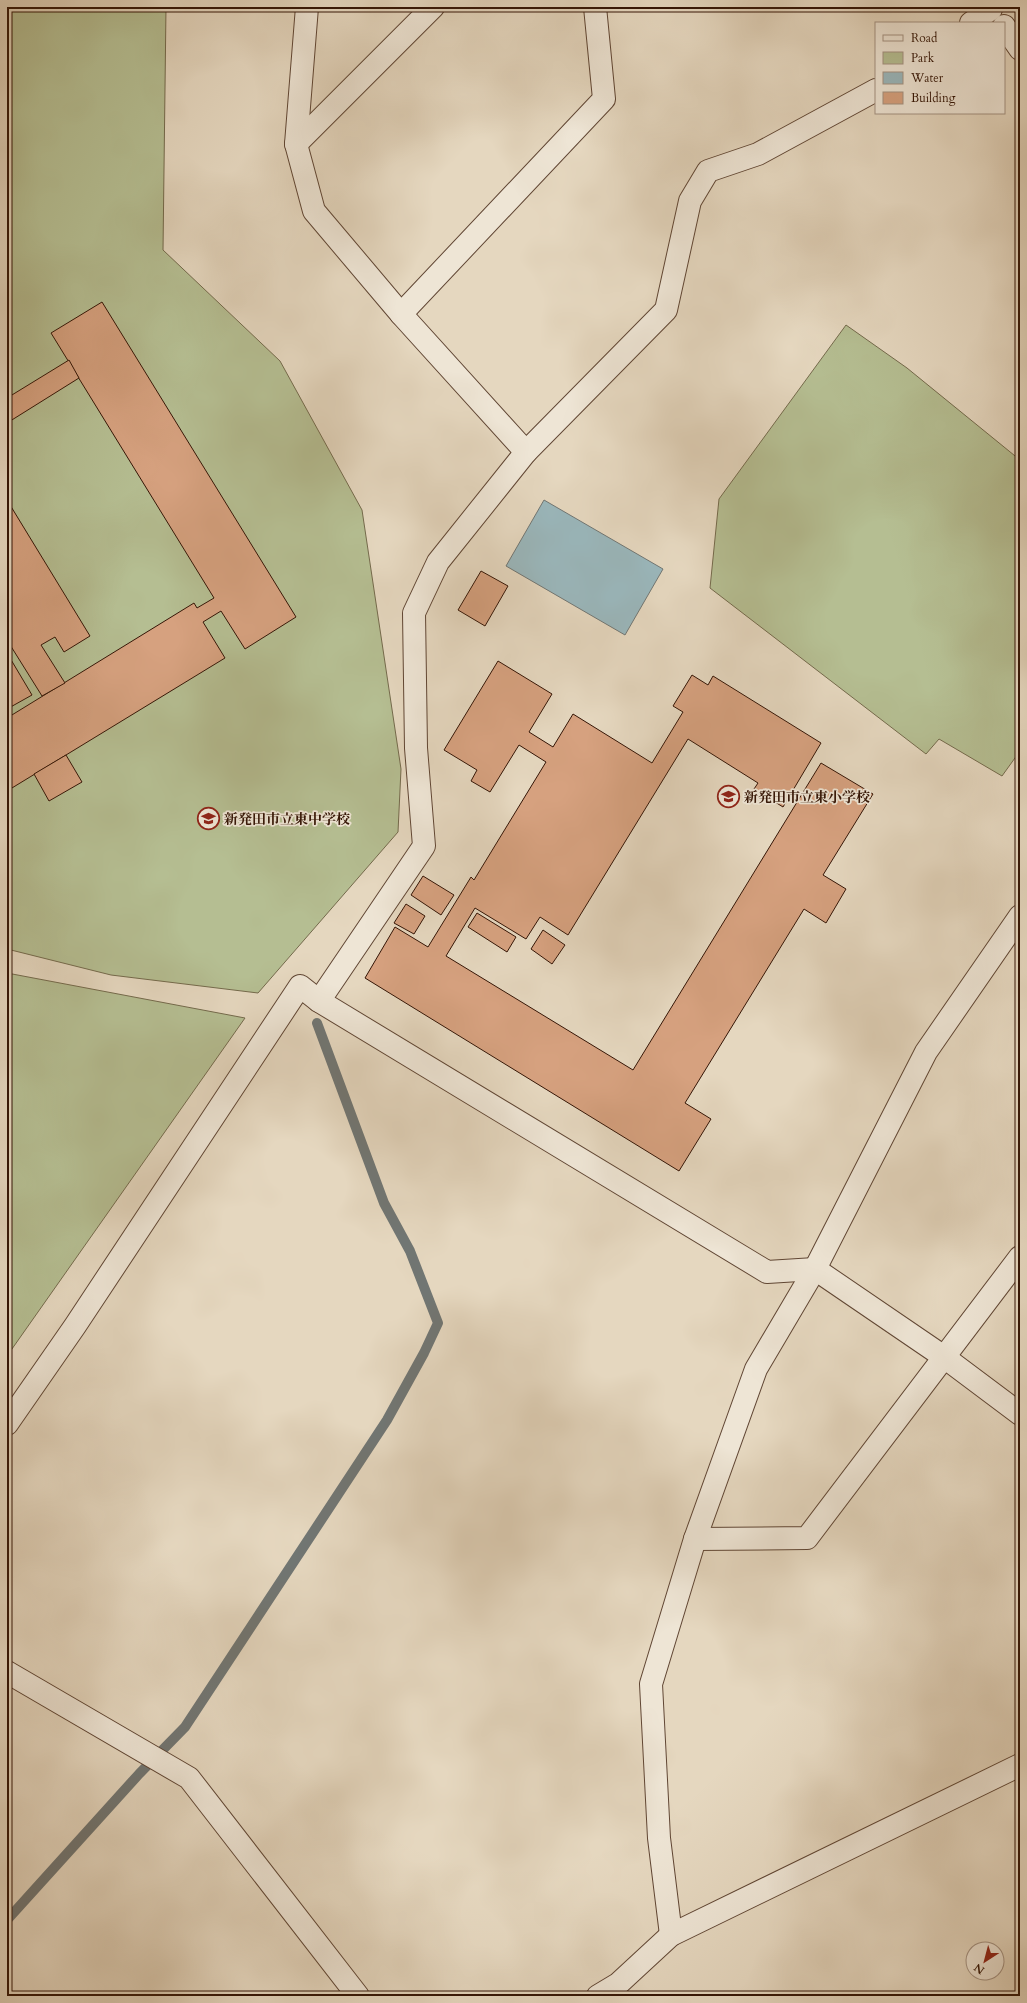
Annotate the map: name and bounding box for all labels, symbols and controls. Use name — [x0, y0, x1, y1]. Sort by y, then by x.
legend — [875, 22, 1005, 114]
text: Road — [911, 30, 938, 46]
text: Park — [911, 50, 935, 66]
text: Water — [910, 70, 944, 86]
text: Building — [911, 90, 956, 106]
school or university icon: 新発田市立東小学校 — [716, 784, 742, 810]
place label: 新発田市立東小学校 — [744, 788, 870, 807]
school or university icon: 新発田市立東中学校 — [195, 806, 221, 832]
place label: 新発田市立東中学校 — [224, 810, 350, 829]
north arrow — [965, 1941, 1005, 1981]
text: N — [971, 1960, 988, 1978]

